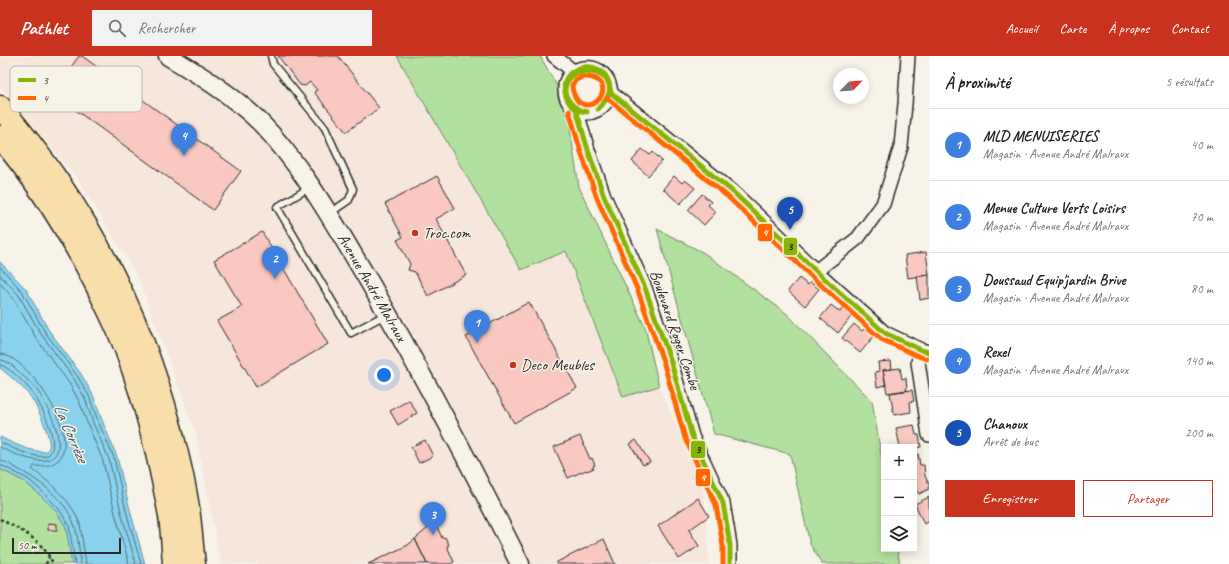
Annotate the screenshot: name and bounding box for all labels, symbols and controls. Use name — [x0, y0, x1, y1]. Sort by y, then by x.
search box — [92, 10, 372, 46]
text: Pathlet — [20, 16, 68, 40]
icon: search — [106, 17, 128, 39]
text: Rechercher — [138, 19, 195, 38]
text: Accueil — [1006, 20, 1037, 37]
text: Carte — [1059, 20, 1086, 37]
text: À propos — [1108, 20, 1149, 37]
text: Contact — [1171, 20, 1209, 37]
legend — [10, 66, 142, 112]
north arrow — [833, 68, 869, 104]
text: À proximité — [945, 72, 1010, 93]
text: 3 — [43, 73, 49, 87]
text: 5 résultats — [1165, 74, 1213, 90]
text: 4 — [43, 91, 49, 105]
pin: 4 — [171, 123, 197, 156]
text: MLD MENUISERIES — [983, 127, 1098, 146]
text: 1 — [955, 137, 961, 153]
text: 40 m — [1191, 137, 1213, 153]
text: Magasin · Avenue André Malraux — [983, 146, 1128, 162]
pin: 5 — [777, 197, 803, 230]
text: Menue Culture Verts Loisirs — [983, 199, 1125, 218]
text: 2 — [955, 209, 961, 225]
text: 70 m — [1191, 209, 1213, 225]
text: Magasin · Avenue André Malraux — [983, 218, 1128, 234]
place label: Troc.com — [423, 223, 472, 243]
line badge: 4 — [757, 223, 773, 242]
text: 4 — [763, 225, 770, 239]
marker: Troc.com — [410, 228, 420, 238]
street label: Avenue André Malraux — [333, 230, 412, 347]
line badge: 3 — [783, 237, 798, 256]
text: 3 — [788, 239, 794, 253]
pin: 2 — [262, 246, 288, 279]
street label: Boulevard Roger Combe — [645, 268, 705, 394]
text: Doussaud Equip'jardin Brive — [983, 271, 1125, 290]
text: 3 — [955, 281, 961, 297]
text: 80 m — [1191, 281, 1213, 297]
text: Magasin · Avenue André Malraux — [983, 290, 1128, 306]
pin: 1 — [464, 310, 490, 343]
text: Rexel — [983, 343, 1009, 362]
text: 4 — [955, 353, 961, 369]
text: 140 m — [1185, 353, 1213, 369]
place label: Deco Meubles — [521, 355, 595, 375]
marker: Deco Meubles — [508, 360, 518, 370]
text: Magasin · Avenue André Malraux — [983, 362, 1128, 378]
your location — [374, 365, 394, 385]
water label: La Corrèze — [49, 401, 94, 468]
text: Chanoux — [983, 415, 1027, 434]
text: 5 — [955, 425, 961, 441]
text: 200 m — [1185, 425, 1213, 441]
text: Arrêt de bus — [983, 434, 1038, 450]
line badge: 3 — [690, 440, 706, 459]
text: 3 — [696, 442, 702, 456]
map controls — [881, 444, 917, 552]
button: + — [881, 444, 917, 480]
line badge: 4 — [695, 468, 711, 487]
text: 4 — [701, 470, 708, 484]
button: − — [881, 480, 917, 516]
button: Enregistrer — [945, 480, 1075, 517]
button: Partager — [1083, 480, 1213, 517]
pin: 3 — [420, 502, 446, 535]
button: layers — [881, 516, 917, 552]
scale bar — [12, 536, 121, 555]
text: 50 m — [18, 538, 37, 552]

